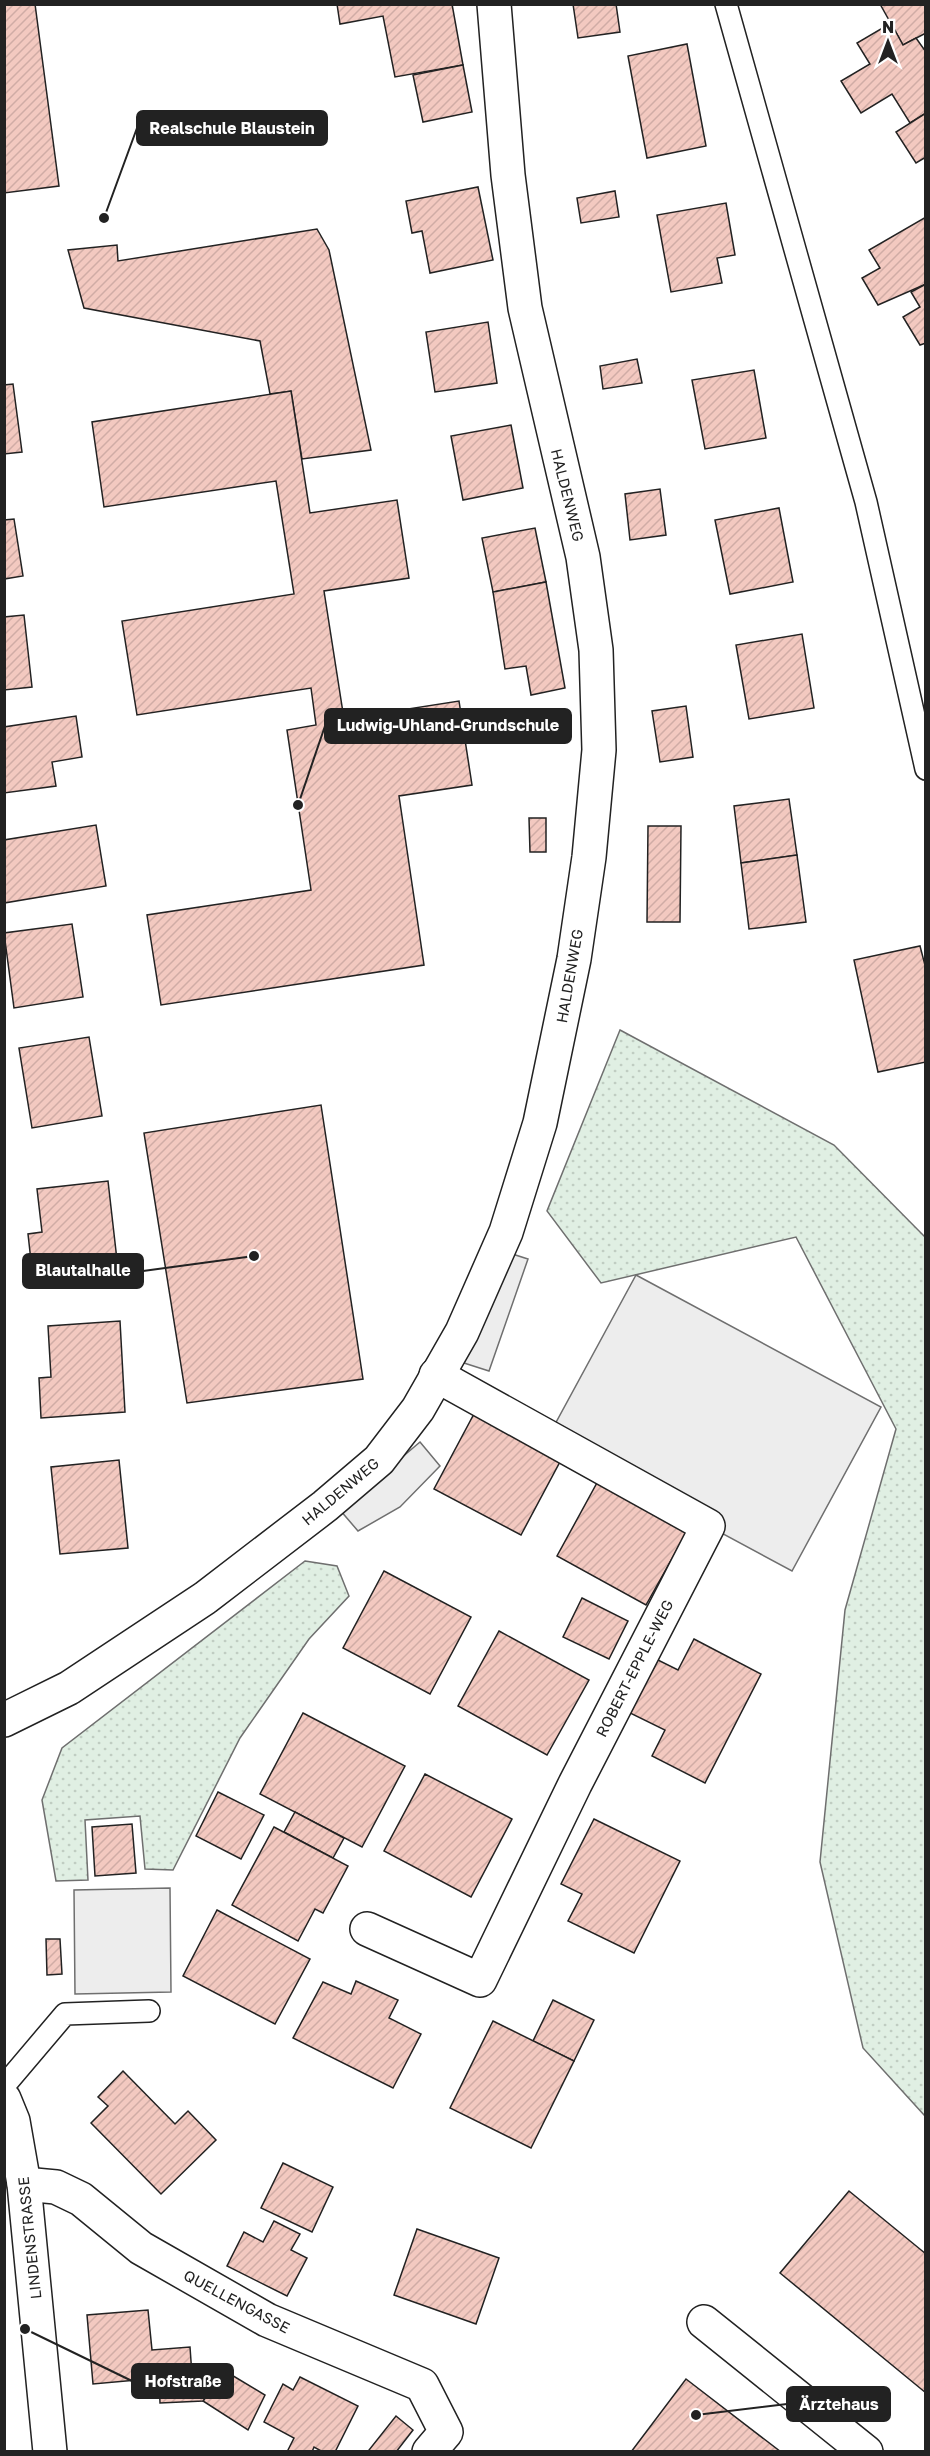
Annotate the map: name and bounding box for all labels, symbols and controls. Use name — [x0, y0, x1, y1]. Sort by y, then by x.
north arrow — [858, 12, 918, 72]
text: N — [882, 17, 894, 37]
callout: Realschule Blaustein — [137, 111, 327, 145]
text: Realschule Blaustein — [149, 118, 315, 138]
street label: HALDENWEG — [548, 447, 588, 543]
callout: Ludwig-Uhland-Grundschule — [325, 709, 571, 743]
text: Ludwig-Uhland-Grundschule — [337, 715, 559, 735]
street label: HALDENWEG — [552, 928, 586, 1024]
callout: Blautalhalle — [23, 1254, 143, 1288]
text: Blautalhalle — [35, 1260, 131, 1280]
street label: HALDENWEG — [298, 1454, 382, 1528]
street label: ROBERT-EPPLE-WEG — [592, 1596, 676, 1740]
street label: LINDENSTRASSE — [14, 2176, 44, 2300]
street label: QUELLENGASSE — [181, 2265, 293, 2337]
callout: Hofstraße — [132, 2364, 233, 2398]
text: Hofstraße — [145, 2371, 221, 2391]
callout: Ärztehaus — [787, 2387, 890, 2421]
text: Ärztehaus — [799, 2394, 879, 2414]

